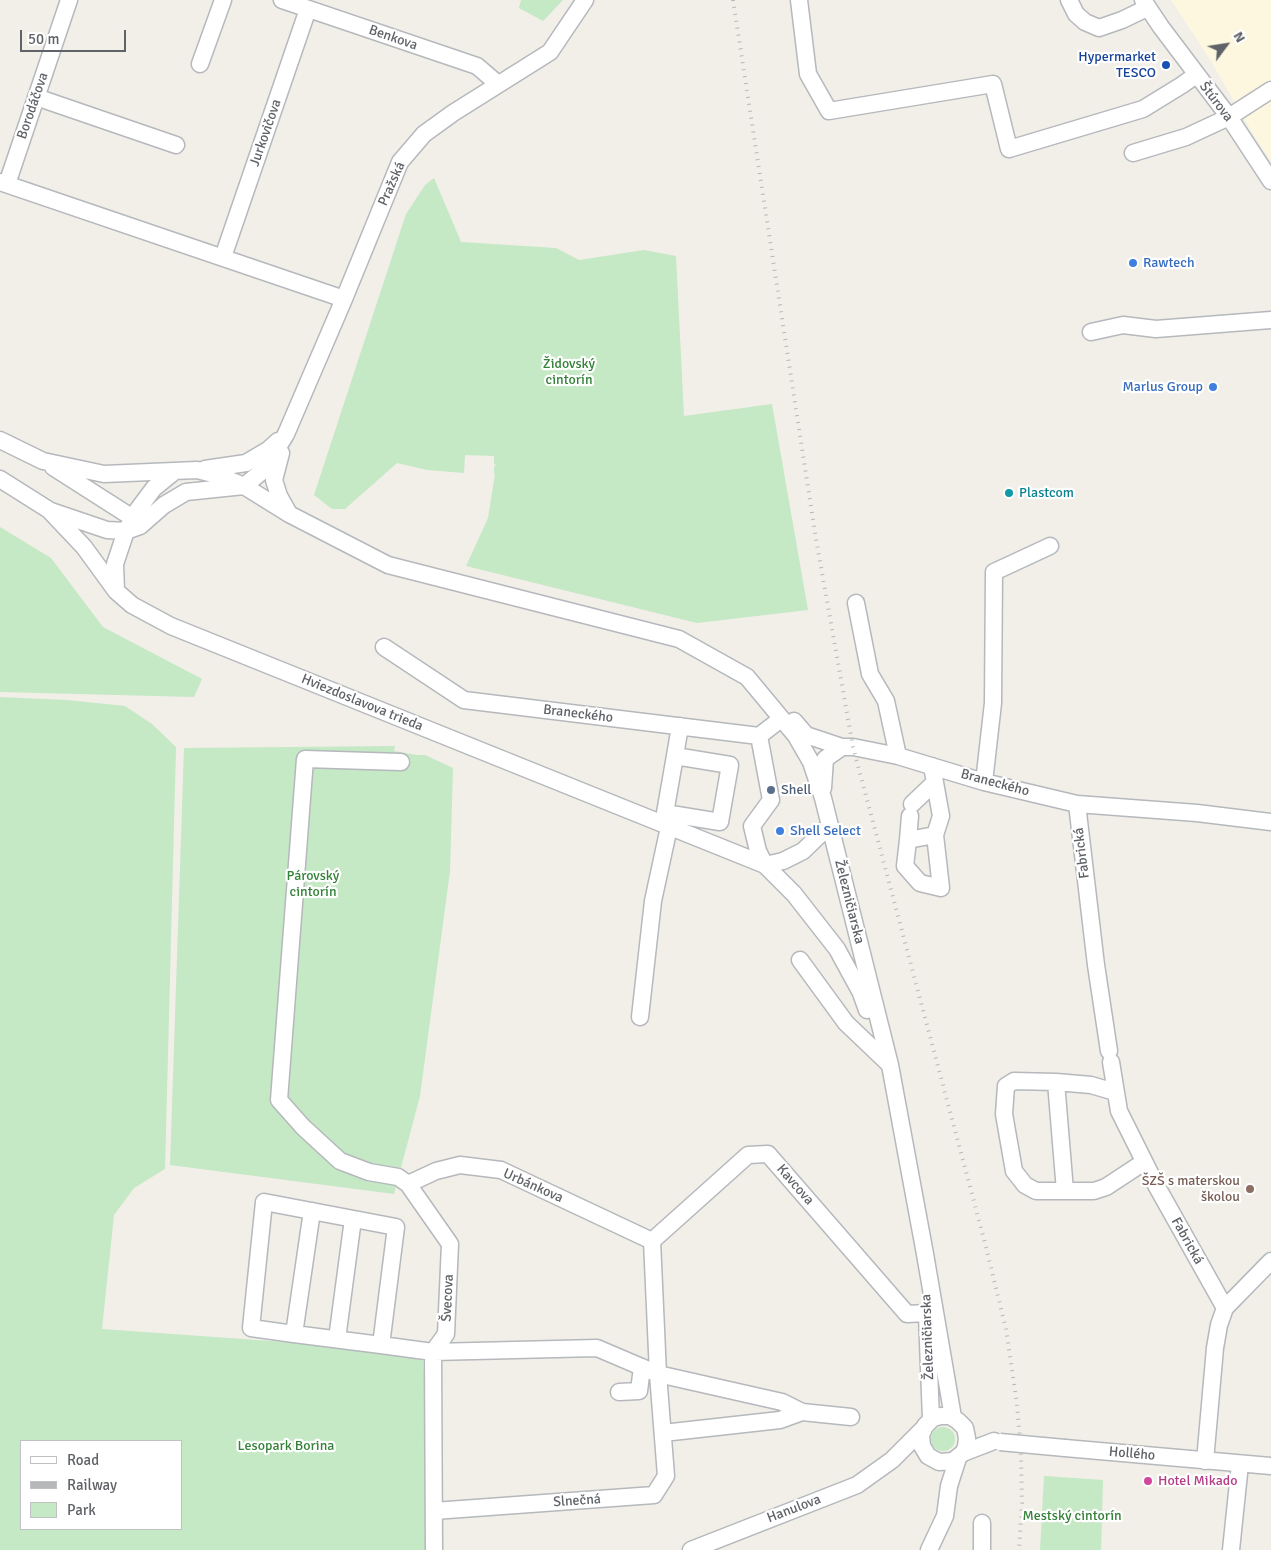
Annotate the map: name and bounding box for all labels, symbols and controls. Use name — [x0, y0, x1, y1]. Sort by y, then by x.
scale bar — [22, 20, 129, 52]
north arrow — [1201, 20, 1251, 70]
street label: Benkova — [366, 22, 420, 54]
text: N — [1229, 28, 1249, 46]
text: 50 m — [28, 30, 59, 48]
place label: Hypermarket TESCO — [1078, 49, 1156, 82]
marker: Hypermarket TESCO — [1160, 59, 1172, 71]
street label: Borodáčova — [14, 70, 52, 142]
street label: Štúrova — [1196, 79, 1236, 125]
street label: Jurkovičova — [247, 97, 285, 169]
street label: Pražská — [375, 159, 409, 209]
place label: Rawtech — [1143, 255, 1195, 271]
marker: Rawtech — [1127, 257, 1139, 269]
park label: Židovský cintorín — [543, 356, 595, 388]
place label: Marlus Group — [1122, 379, 1203, 395]
marker: Marlus Group — [1207, 381, 1219, 393]
place label: Plastcom — [1019, 485, 1074, 501]
marker: Plastcom — [1003, 487, 1015, 499]
street label: Hviezdoslavova trieda — [299, 671, 425, 735]
street label: Braneckého — [542, 701, 614, 727]
street label: Braneckého — [959, 766, 1031, 800]
place label: Shell — [781, 782, 811, 798]
marker: Shell — [765, 784, 777, 796]
place label: Shell Select — [790, 823, 861, 839]
marker: Shell Select — [774, 825, 786, 837]
street label: Fabrická — [1071, 827, 1093, 879]
street label: Železničiarska — [830, 858, 868, 946]
park label: Párovský cintorín — [287, 868, 339, 900]
street label: Kavcova — [773, 1161, 817, 1209]
street label: Urbánkova — [500, 1165, 566, 1207]
place label: ŠZŠ s materskou školou — [1142, 1173, 1240, 1206]
marker: ŠZŠ s materskou školou — [1244, 1183, 1256, 1195]
street label: Fabrická — [1167, 1215, 1207, 1267]
street label: Švecova — [438, 1274, 458, 1322]
street label: Železničiarska — [918, 1294, 938, 1380]
park label: Lesopark Borina — [238, 1438, 334, 1454]
legend — [20, 1440, 182, 1530]
street label: Hollého — [1108, 1444, 1156, 1464]
text: Road — [67, 1451, 99, 1469]
place label: Hotel Mikado — [1158, 1473, 1237, 1489]
marker: Hotel Mikado — [1142, 1475, 1154, 1487]
text: Railway — [67, 1476, 117, 1494]
street label: Slnečná — [553, 1491, 601, 1511]
street label: Hanulova — [765, 1491, 823, 1527]
text: Park — [67, 1501, 96, 1519]
park label: Mestský cintorín — [1022, 1508, 1122, 1524]

